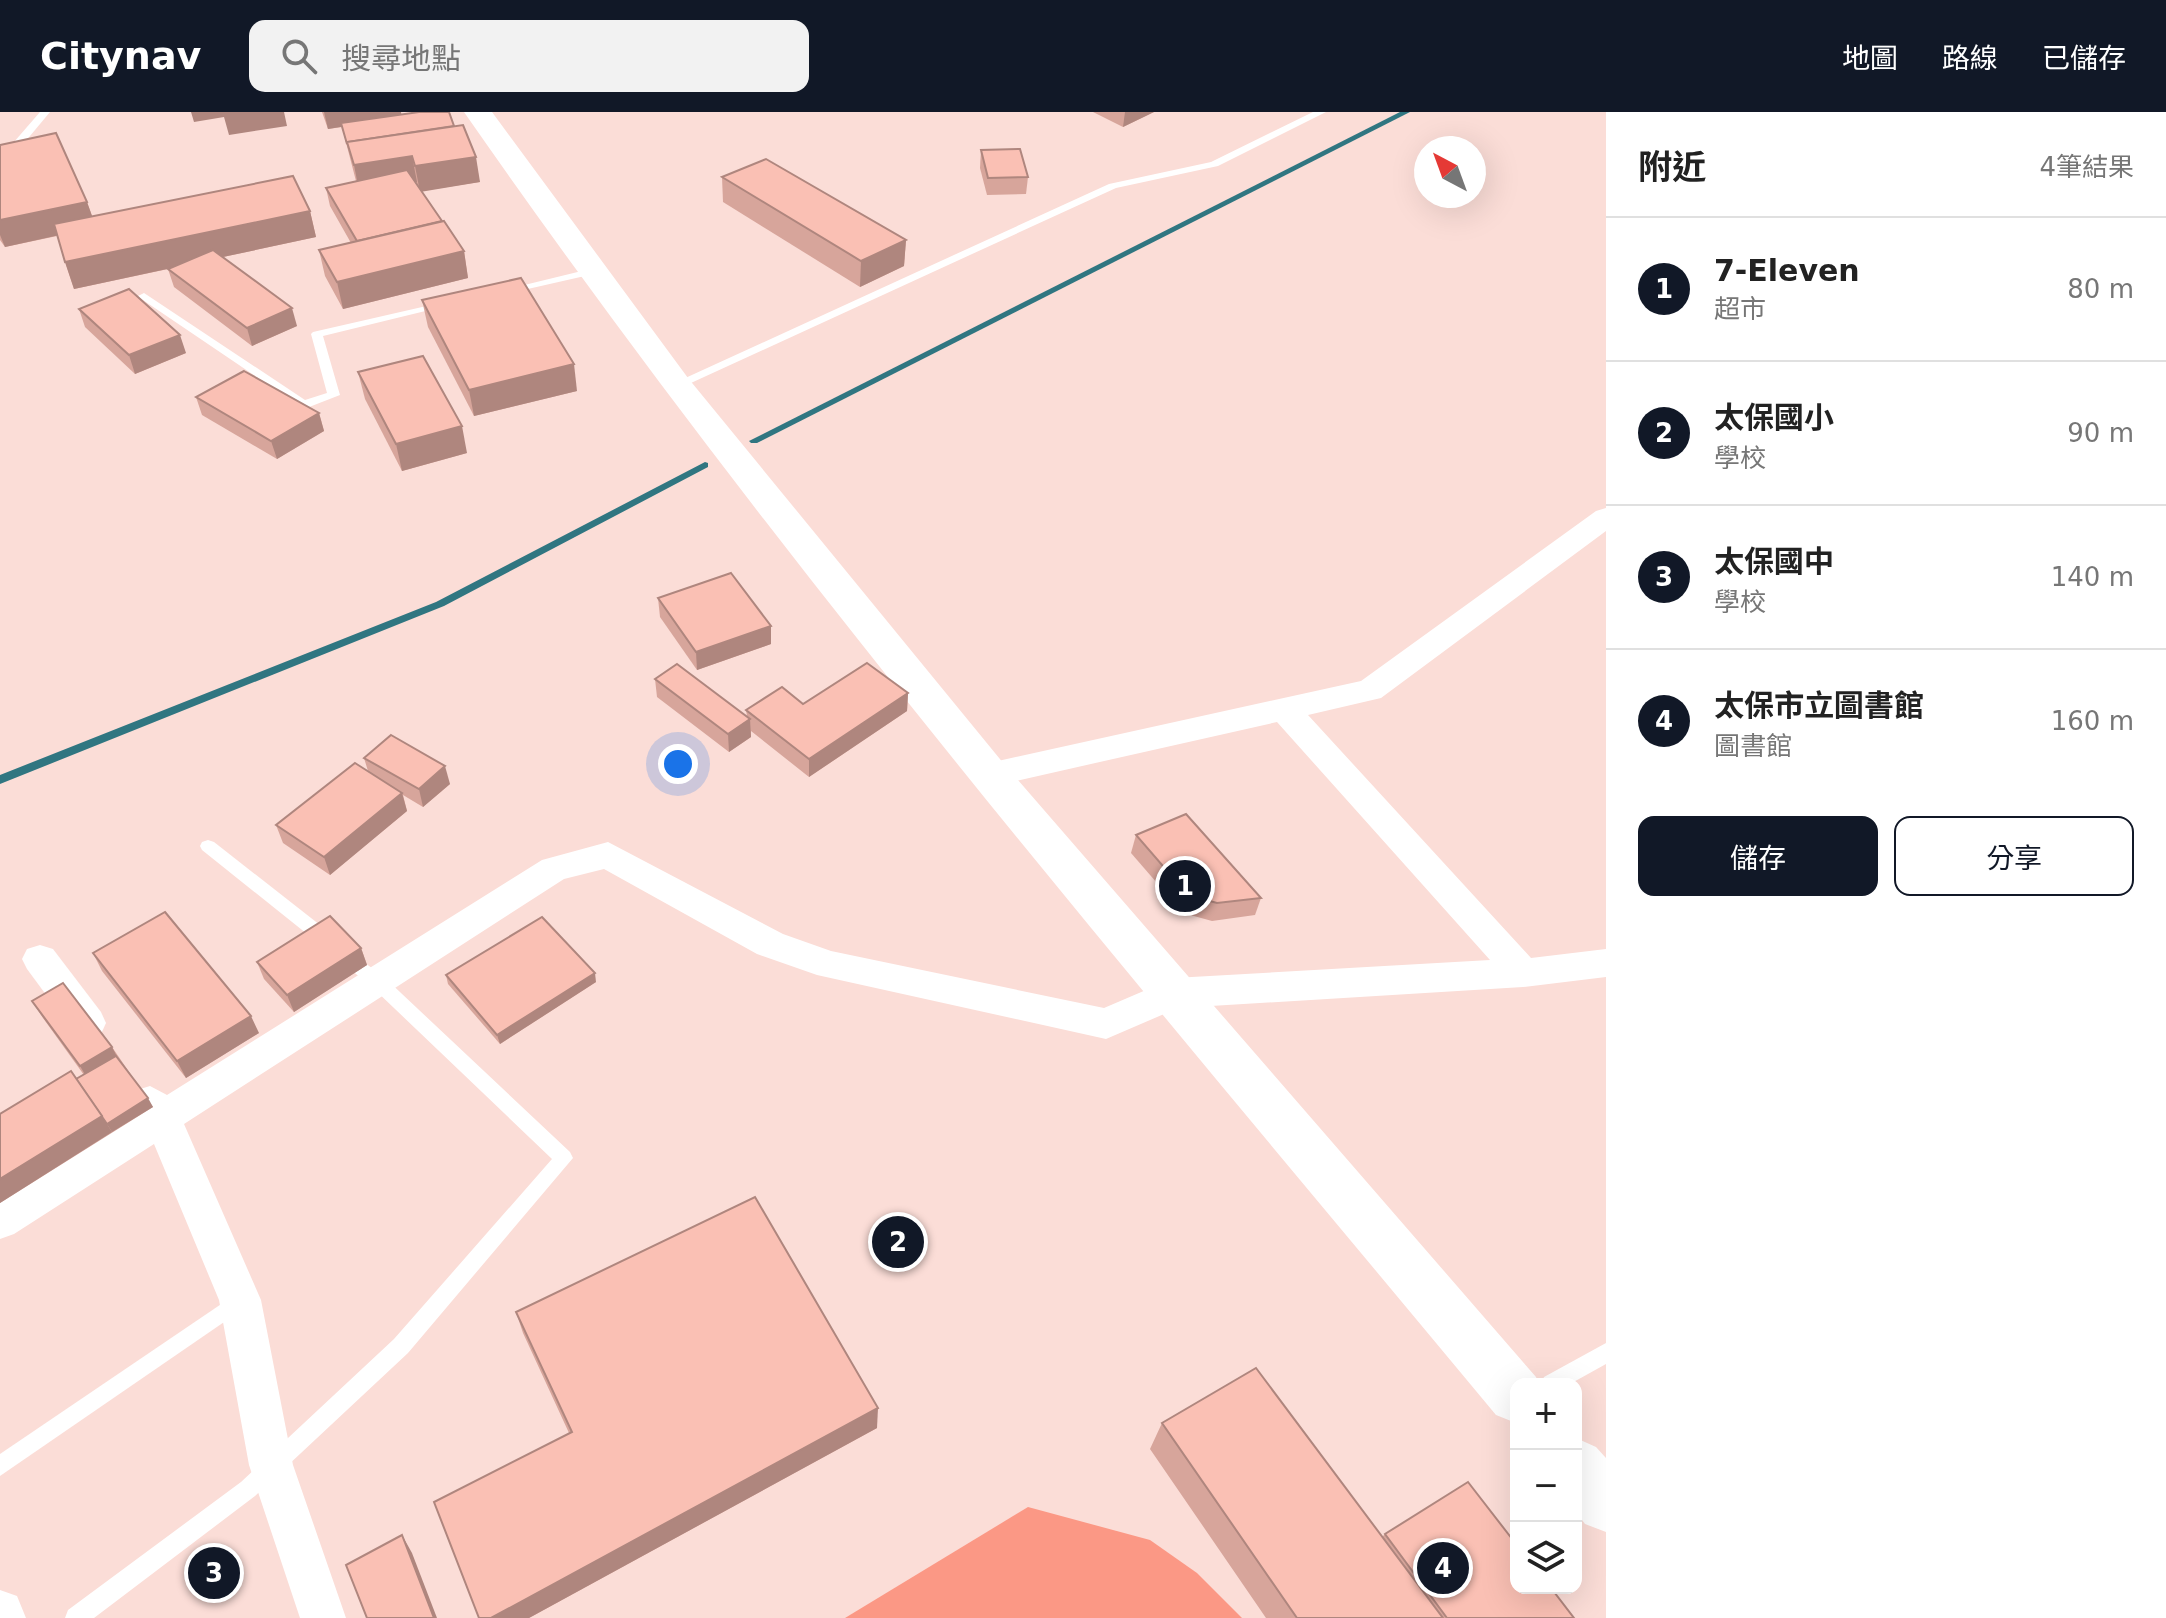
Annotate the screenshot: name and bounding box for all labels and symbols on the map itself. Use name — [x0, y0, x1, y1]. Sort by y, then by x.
north arrow — [1414, 136, 1486, 208]
your location — [658, 744, 698, 784]
pin: 1 — [1159, 856, 1211, 916]
pin: 2 — [872, 1212, 924, 1272]
pin: 4 — [1417, 1538, 1469, 1598]
pin: 3 — [188, 1543, 240, 1603]

